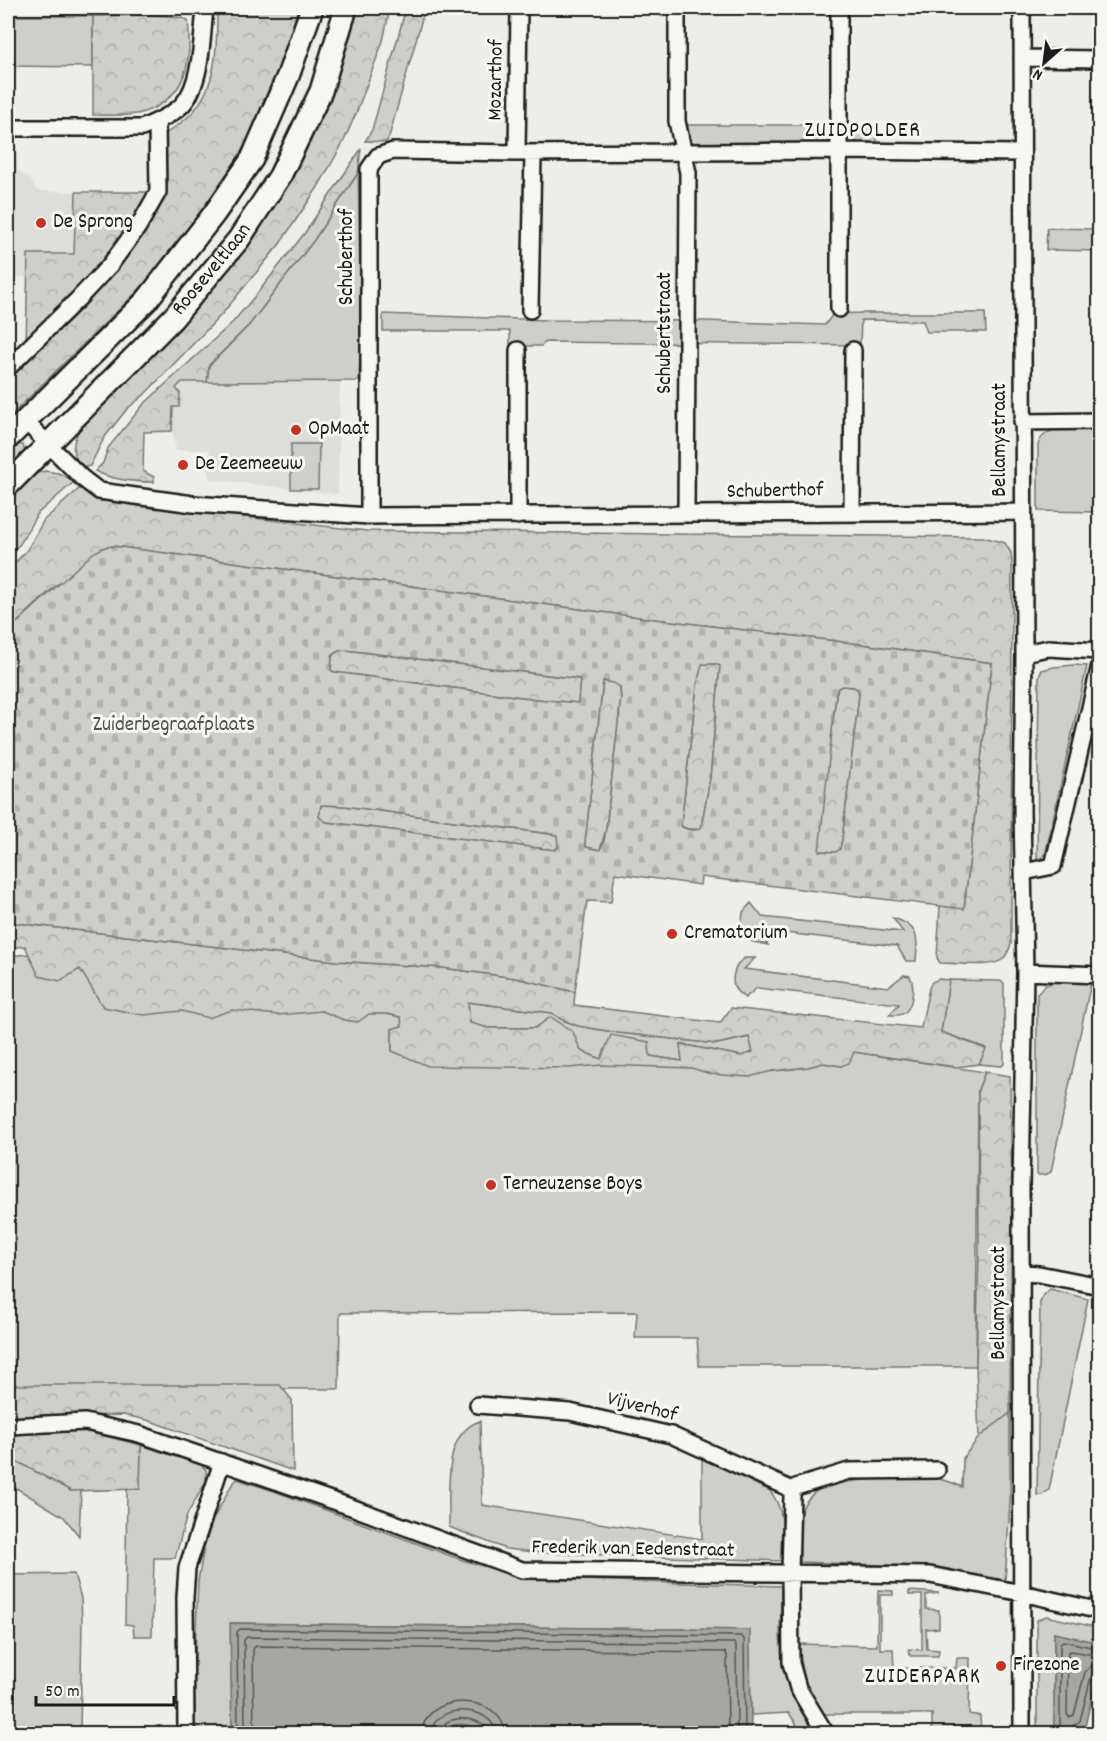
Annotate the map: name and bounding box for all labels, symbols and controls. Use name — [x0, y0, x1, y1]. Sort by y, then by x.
north arrow — [1014, 33, 1074, 93]
street label: Mozarthof — [481, 38, 513, 121]
text: N — [1029, 62, 1047, 86]
district label: ZUIDPOLDER — [804, 116, 922, 147]
place label: De Sprong — [53, 208, 133, 238]
street label: Schuberthof — [333, 208, 363, 305]
marker: De Sprong — [34, 216, 48, 230]
street label: Rooseveltlaan — [165, 218, 260, 323]
street label: Schubertstraat — [651, 272, 681, 394]
street label: Bellamystraat — [986, 383, 1016, 497]
place label: OpMaat — [308, 415, 370, 445]
marker: OpMaat — [289, 423, 303, 437]
place label: De Zeemeeuw — [195, 450, 303, 480]
marker: De Zeemeeuw — [176, 458, 190, 472]
street label: Schuberthof — [726, 476, 824, 508]
park label: Zuiderbegraafplaats — [93, 711, 255, 741]
place label: Crematorium — [684, 919, 788, 949]
marker: Crematorium — [665, 927, 679, 941]
place label: Terneuzense Boys — [503, 1170, 643, 1200]
marker: Terneuzense Boys — [484, 1178, 498, 1192]
street label: Bellamystraat — [985, 1246, 1015, 1360]
street label: Vijverhof — [604, 1385, 681, 1431]
street label: Frederik van Eedenstraat — [531, 1533, 735, 1567]
place label: Firezone — [1013, 1651, 1080, 1681]
marker: Firezone — [994, 1659, 1008, 1673]
district label: ZUIDERPARK — [864, 1662, 982, 1693]
scale bar — [36, 1669, 174, 1707]
text: 50 m — [45, 1680, 80, 1705]

